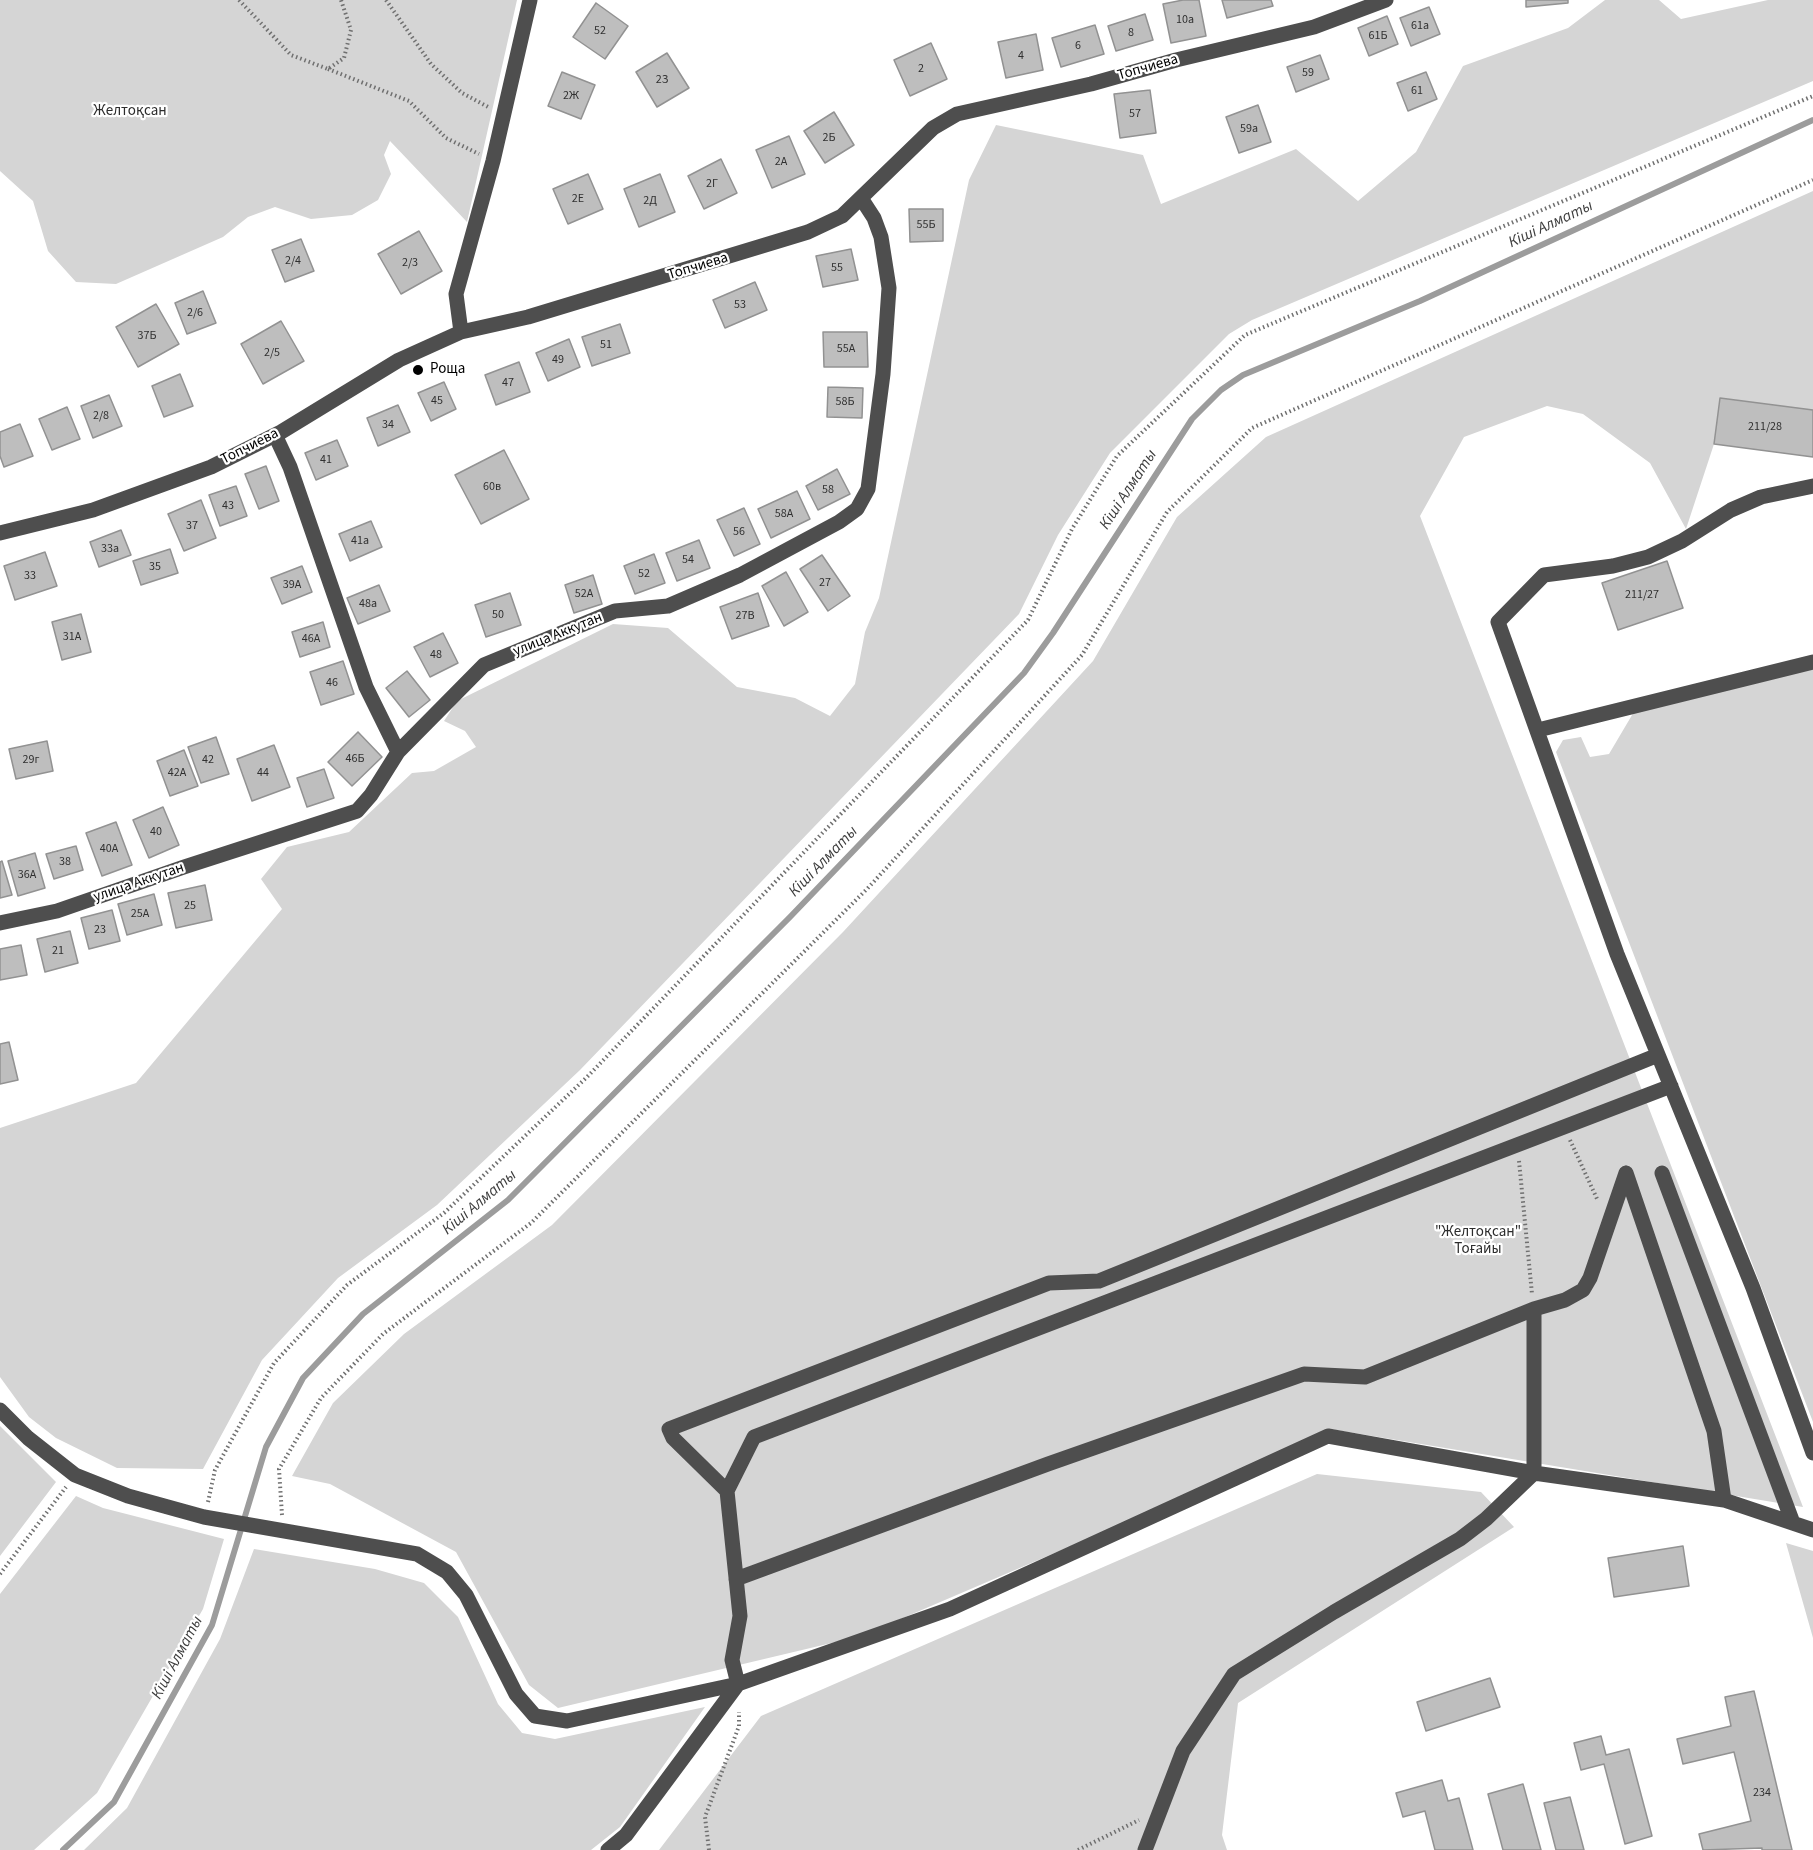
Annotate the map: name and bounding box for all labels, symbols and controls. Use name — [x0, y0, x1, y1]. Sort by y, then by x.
house number: 10а — [1176, 13, 1194, 27]
house number: 61а — [1411, 19, 1429, 33]
house number: 52 — [594, 24, 606, 38]
house number: 8 — [1128, 26, 1134, 40]
house number: 61Б — [1369, 29, 1387, 43]
house number: 6 — [1075, 39, 1081, 53]
house number: 4 — [1018, 49, 1024, 63]
street label: Топчиева — [1116, 51, 1180, 85]
house number: 2 — [918, 62, 924, 76]
house number: 59 — [1302, 66, 1314, 80]
house number: 2З — [656, 73, 668, 87]
house number: 61 — [1411, 84, 1423, 98]
house number: 2Ж — [563, 89, 579, 103]
park label: Желтоқсан — [93, 103, 167, 121]
house number: 57 — [1129, 107, 1141, 121]
house number: 59а — [1240, 122, 1258, 136]
house number: 2Б — [823, 131, 835, 145]
house number: 2А — [775, 155, 787, 169]
house number: 2Г — [706, 177, 718, 191]
house number: 2Е — [572, 192, 584, 206]
house number: 2Д — [643, 194, 657, 208]
water label: Кіші Алматы — [1506, 197, 1596, 253]
house number: 55Б — [917, 218, 935, 232]
street label: Топчиева — [666, 249, 730, 285]
house number: 2/4 — [285, 254, 301, 268]
house number: 2/3 — [402, 256, 418, 270]
house number: 55 — [831, 261, 843, 275]
house number: 53 — [734, 298, 746, 312]
house number: 2/6 — [187, 306, 203, 320]
house number: 37Б — [138, 329, 156, 343]
house number: 51 — [600, 338, 612, 352]
house number: 55А — [837, 342, 855, 356]
house number: 2/5 — [264, 346, 280, 360]
house number: 49 — [552, 353, 564, 367]
place label: Роща — [430, 361, 465, 379]
marker: Роща — [411, 363, 425, 377]
house number: 47 — [502, 376, 514, 390]
house number: 45 — [431, 394, 443, 408]
house number: 58Б — [836, 395, 854, 409]
house number: 2/8 — [93, 409, 109, 423]
house number: 34 — [382, 418, 394, 432]
house number: 211/28 — [1748, 420, 1782, 434]
street label: Топчиева — [218, 425, 282, 469]
water label: Кіші Алматы — [1096, 447, 1162, 533]
house number: 41 — [320, 453, 332, 467]
house number: 60в — [483, 480, 501, 494]
house number: 58 — [822, 483, 834, 497]
house number: 43 — [222, 499, 234, 513]
house number: 58А — [775, 507, 793, 521]
house number: 37 — [186, 519, 198, 533]
house number: 56 — [733, 525, 745, 539]
house number: 41а — [351, 534, 369, 548]
house number: 33а — [101, 542, 119, 556]
house number: 54 — [682, 553, 694, 567]
house number: 35 — [149, 560, 161, 574]
house number: 52 — [638, 567, 650, 581]
house number: 33 — [24, 569, 36, 583]
house number: 27 — [819, 576, 831, 590]
house number: 39А — [283, 578, 301, 592]
house number: 52А — [575, 587, 593, 601]
house number: 211/27 — [1625, 588, 1659, 602]
house number: 48а — [359, 597, 377, 611]
house number: 50 — [492, 608, 504, 622]
street label: улица Аккутан — [511, 609, 605, 661]
house number: 27В — [736, 609, 754, 623]
house number: 31А — [63, 630, 81, 644]
house number: 46А — [302, 632, 320, 646]
house number: 48 — [430, 648, 442, 662]
house number: 46 — [326, 676, 338, 690]
house number: 46Б — [346, 752, 364, 766]
house number: 29г — [23, 753, 39, 767]
house number: 42 — [202, 753, 214, 767]
house number: 42А — [168, 766, 186, 780]
house number: 44 — [257, 766, 269, 780]
water label: Кіші Алматы — [785, 823, 863, 901]
house number: 40 — [150, 825, 162, 839]
house number: 40А — [100, 842, 118, 856]
house number: 38 — [59, 855, 71, 869]
street label: улица Аккутан — [91, 859, 187, 907]
house number: 36А — [18, 868, 36, 882]
house number: 25 — [184, 899, 196, 913]
house number: 25А — [131, 907, 149, 921]
house number: 23 — [94, 923, 106, 937]
house number: 21 — [52, 944, 64, 958]
water label: Кіші Алматы — [439, 1166, 521, 1240]
park label: "Желтоқсан" Тоғайы — [1435, 1224, 1521, 1259]
water label: Кіші Алматы — [148, 1613, 208, 1703]
house number: 234 — [1753, 1786, 1771, 1800]

